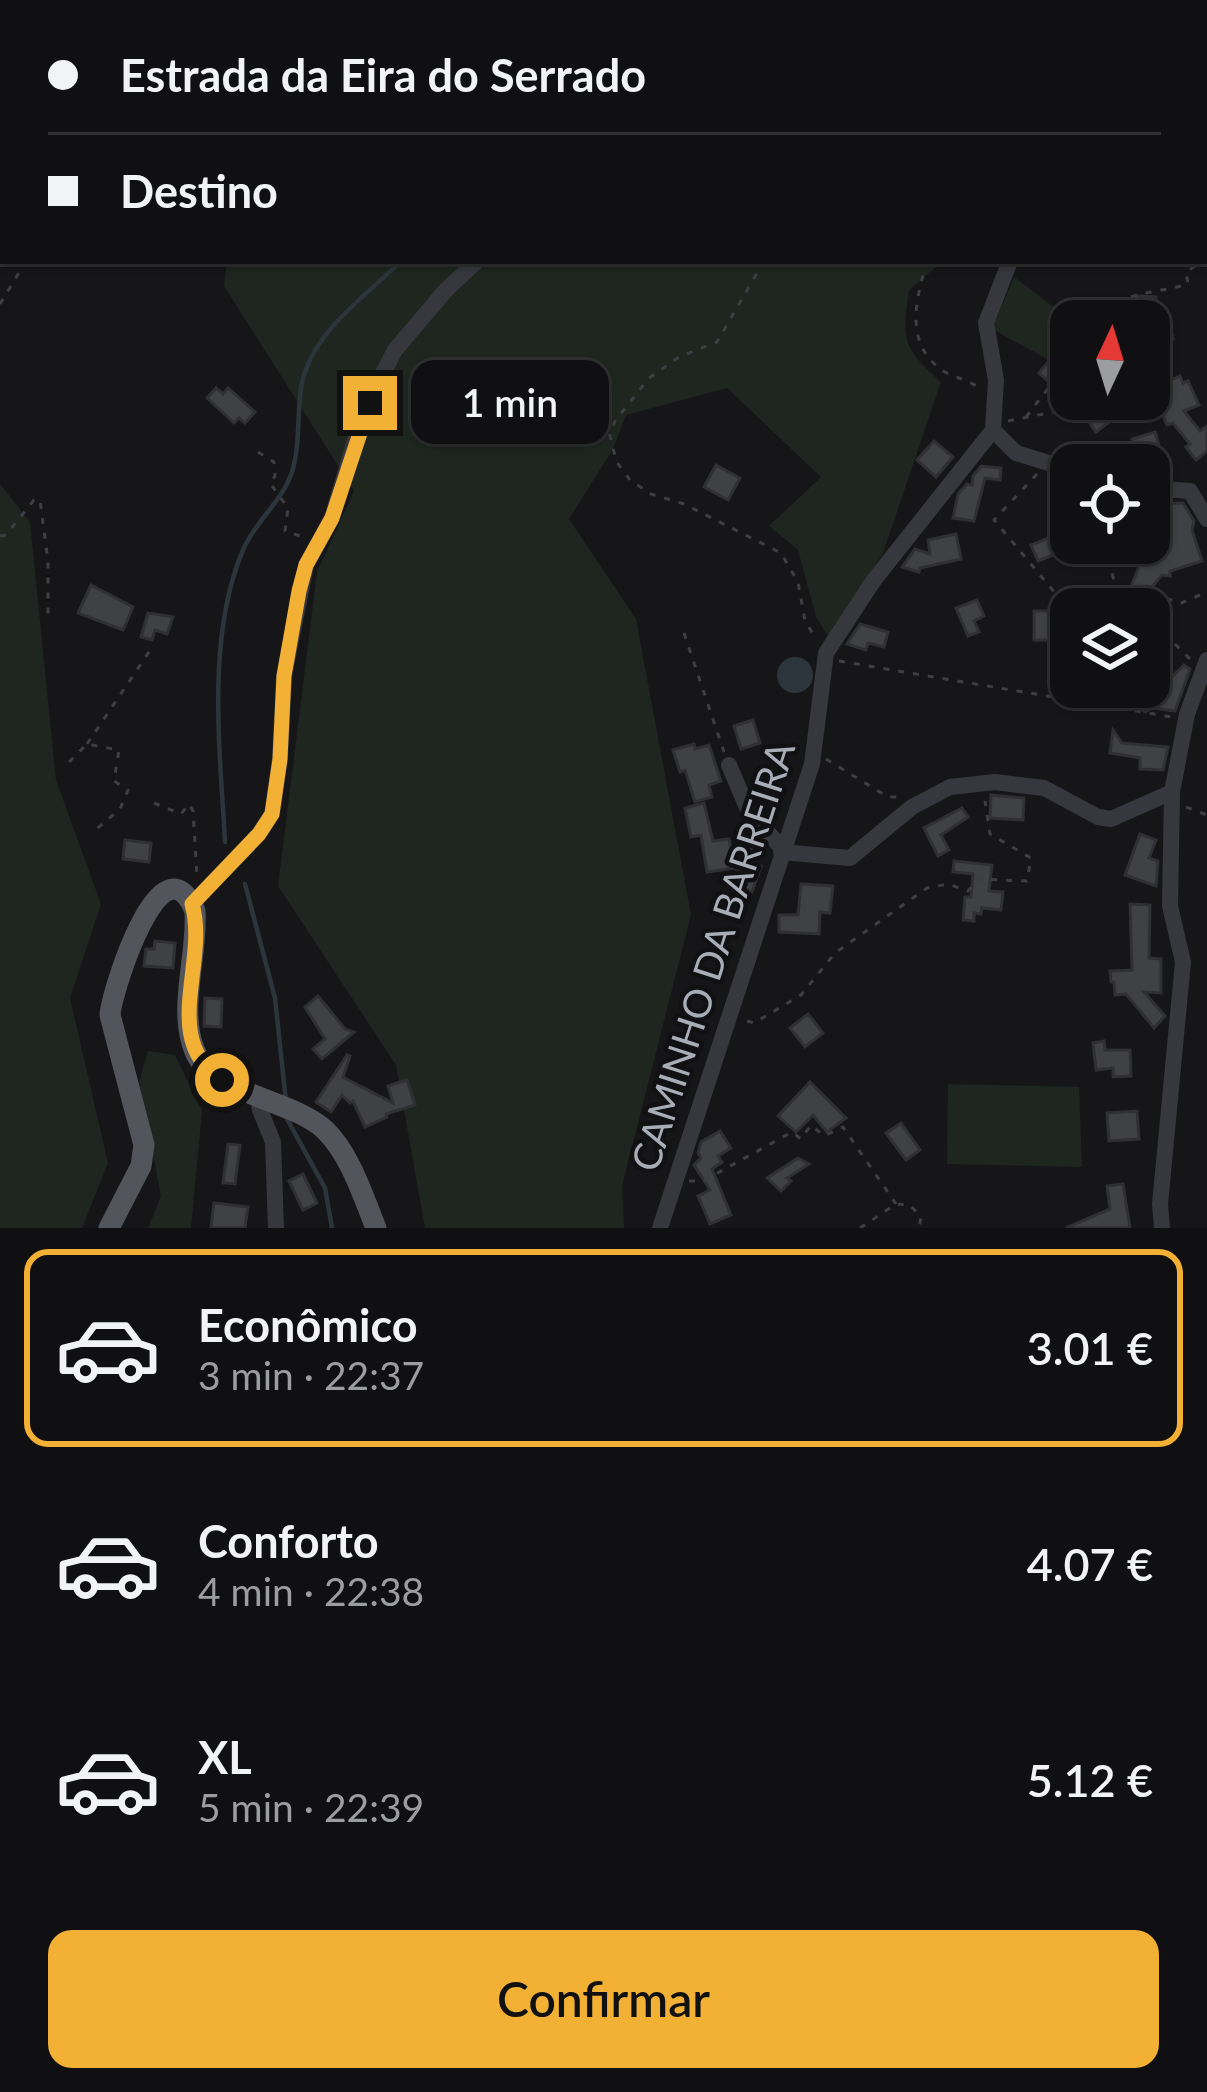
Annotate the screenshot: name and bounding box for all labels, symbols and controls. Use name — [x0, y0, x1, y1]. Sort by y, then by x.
text: Estrada da Eira do Serrado — [120, 48, 646, 102]
text: Destino — [120, 164, 278, 218]
north arrow — [1050, 300, 1170, 420]
map controls — [1050, 300, 1170, 708]
callout: 1 min — [412, 361, 610, 445]
route end — [343, 376, 397, 430]
text: 1 min — [462, 379, 558, 425]
button: locate — [1050, 444, 1170, 564]
button: layers — [1050, 588, 1170, 708]
street label: CAMINHO DA BARREIRA — [621, 735, 803, 1176]
route start — [195, 1053, 249, 1107]
icon: car — [54, 1294, 162, 1402]
text: Econômico — [198, 1298, 418, 1352]
text: 3.01 € — [1027, 1321, 1153, 1375]
text: 3 min · 22:37 — [198, 1352, 424, 1398]
icon: car — [54, 1510, 162, 1618]
text: Conforto — [198, 1514, 379, 1568]
text: 4.07 € — [1027, 1537, 1153, 1591]
text: 4 min · 22:38 — [198, 1568, 424, 1614]
icon: car — [54, 1726, 162, 1834]
text: XL — [198, 1730, 252, 1784]
text: 5.12 € — [1027, 1753, 1153, 1807]
text: 5 min · 22:39 — [198, 1784, 424, 1830]
button: Confirmar — [48, 1930, 1159, 2068]

